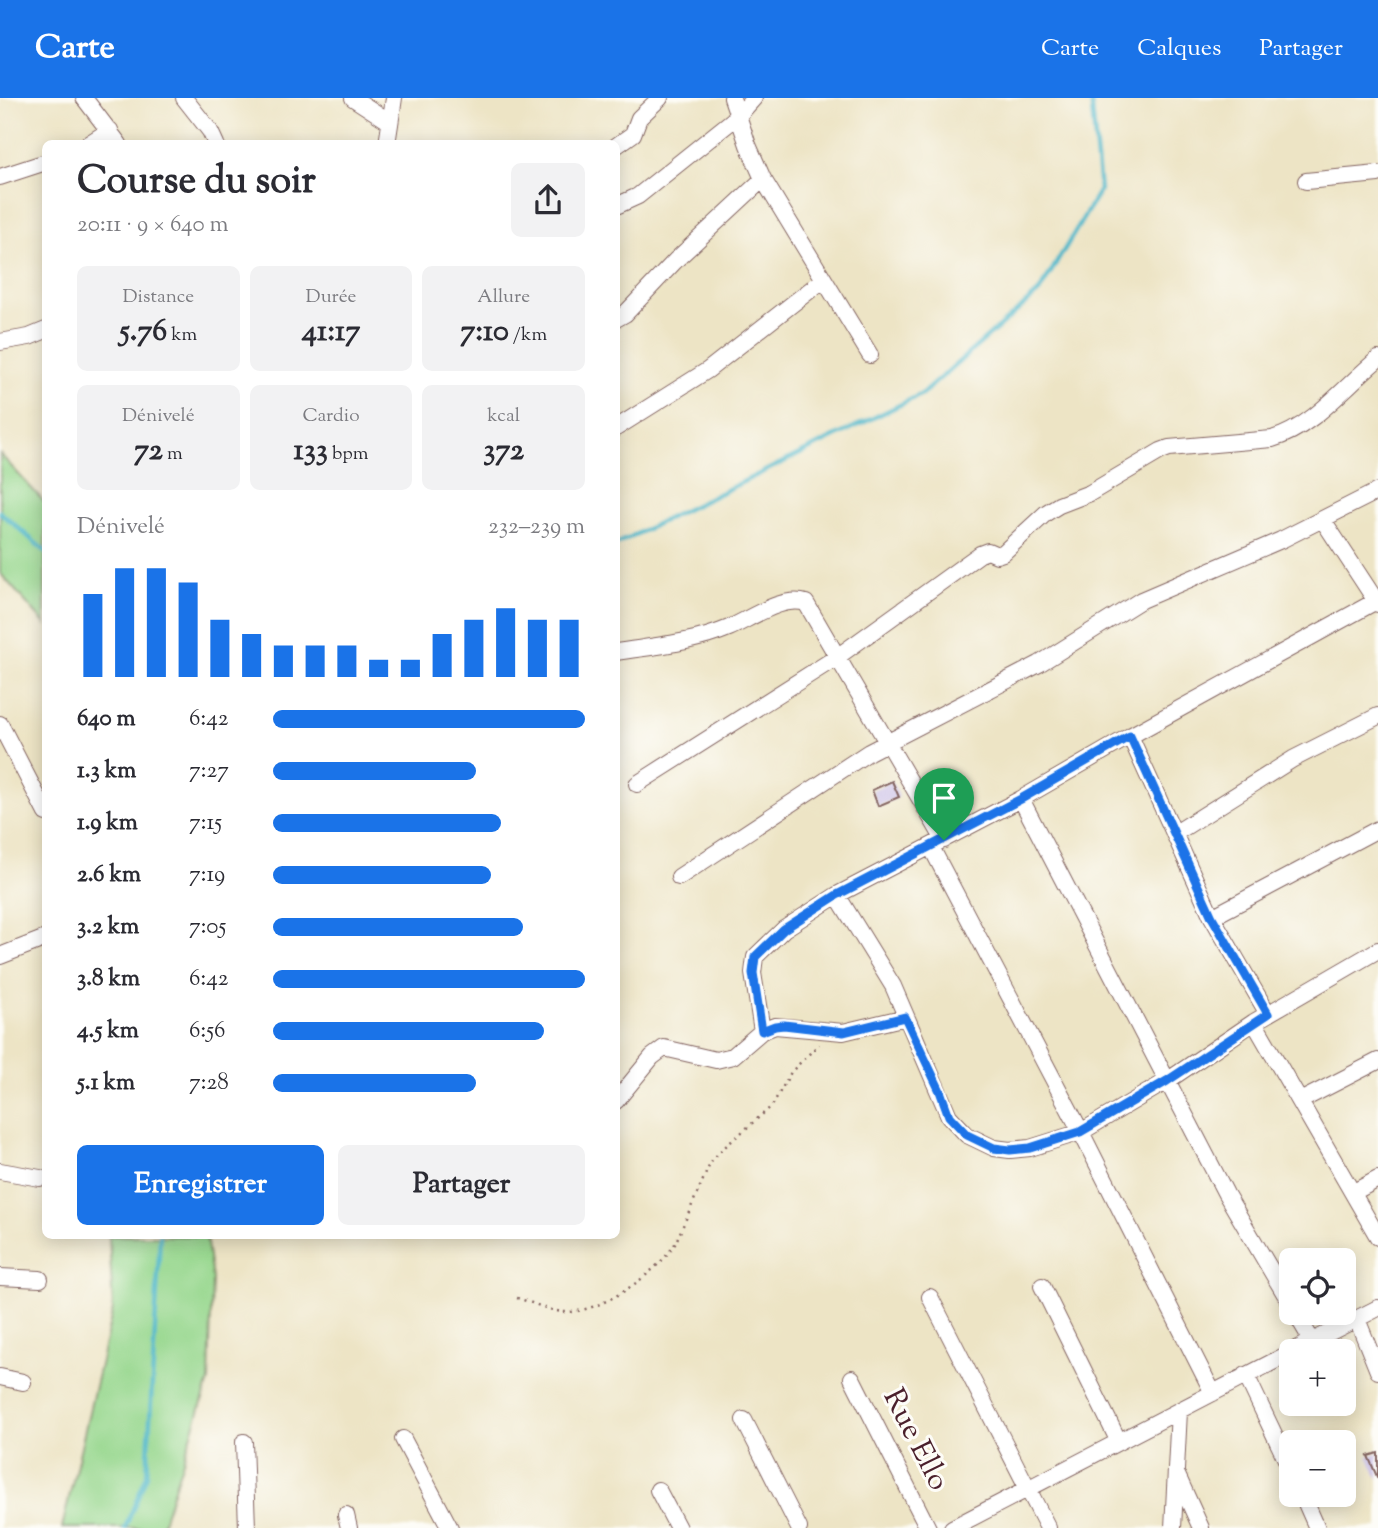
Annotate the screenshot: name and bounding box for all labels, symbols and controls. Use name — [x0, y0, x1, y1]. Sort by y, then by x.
text: Carte — [35, 25, 115, 73]
text: Carte — [1041, 32, 1099, 66]
text: Calques — [1137, 32, 1221, 66]
text: Partager — [1259, 32, 1343, 66]
text: Course du soir — [77, 156, 316, 210]
button: share — [511, 163, 585, 237]
text: 20:11 · 9 × 640 m — [77, 209, 228, 242]
text: Distance — [123, 284, 194, 311]
text: Durée — [306, 284, 356, 311]
text: Allure — [477, 284, 530, 311]
text: 5.76 — [119, 311, 167, 354]
text: 41:17 — [302, 311, 360, 354]
text: 7:10 — [460, 311, 509, 354]
text: km — [167, 322, 197, 349]
text: /km — [509, 322, 547, 349]
text: Dénivelé — [122, 403, 195, 430]
text: Cardio — [302, 403, 360, 430]
text: kcal — [487, 403, 520, 430]
text: 72 — [134, 430, 163, 473]
text: 133 — [294, 430, 328, 473]
text: 372 — [483, 430, 524, 473]
text: m — [163, 441, 183, 468]
text: bpm — [328, 441, 368, 468]
text: Dénivelé — [77, 511, 165, 544]
text: 232–239 m — [488, 511, 585, 544]
text: 640 m — [77, 703, 135, 736]
text: 6:42 — [189, 703, 229, 736]
text: 1.3 km — [77, 755, 136, 788]
text: 7:27 — [189, 755, 229, 788]
pin — [914, 768, 974, 840]
icon: arrive — [925, 779, 963, 817]
text: 1.9 km — [77, 807, 138, 840]
text: 7:15 — [189, 807, 222, 840]
text: 2.6 km — [77, 859, 141, 892]
text: 7:19 — [189, 859, 225, 892]
text: 3.2 km — [77, 911, 139, 944]
text: 7:05 — [189, 911, 226, 944]
text: 3.8 km — [77, 963, 140, 996]
text: 6:42 — [189, 963, 229, 996]
text: 4.5 km — [77, 1015, 139, 1048]
text: 6:56 — [189, 1015, 225, 1048]
text: 5.1 km — [77, 1067, 135, 1100]
text: 7:28 — [189, 1067, 229, 1100]
button: Enregistrer — [77, 1145, 324, 1225]
button: Partager — [338, 1145, 585, 1225]
map controls — [1279, 1248, 1356, 1507]
button: locate — [1279, 1248, 1356, 1325]
button: + — [1279, 1339, 1356, 1416]
street label: Rue Ello — [871, 1382, 959, 1498]
button: − — [1279, 1430, 1356, 1507]

